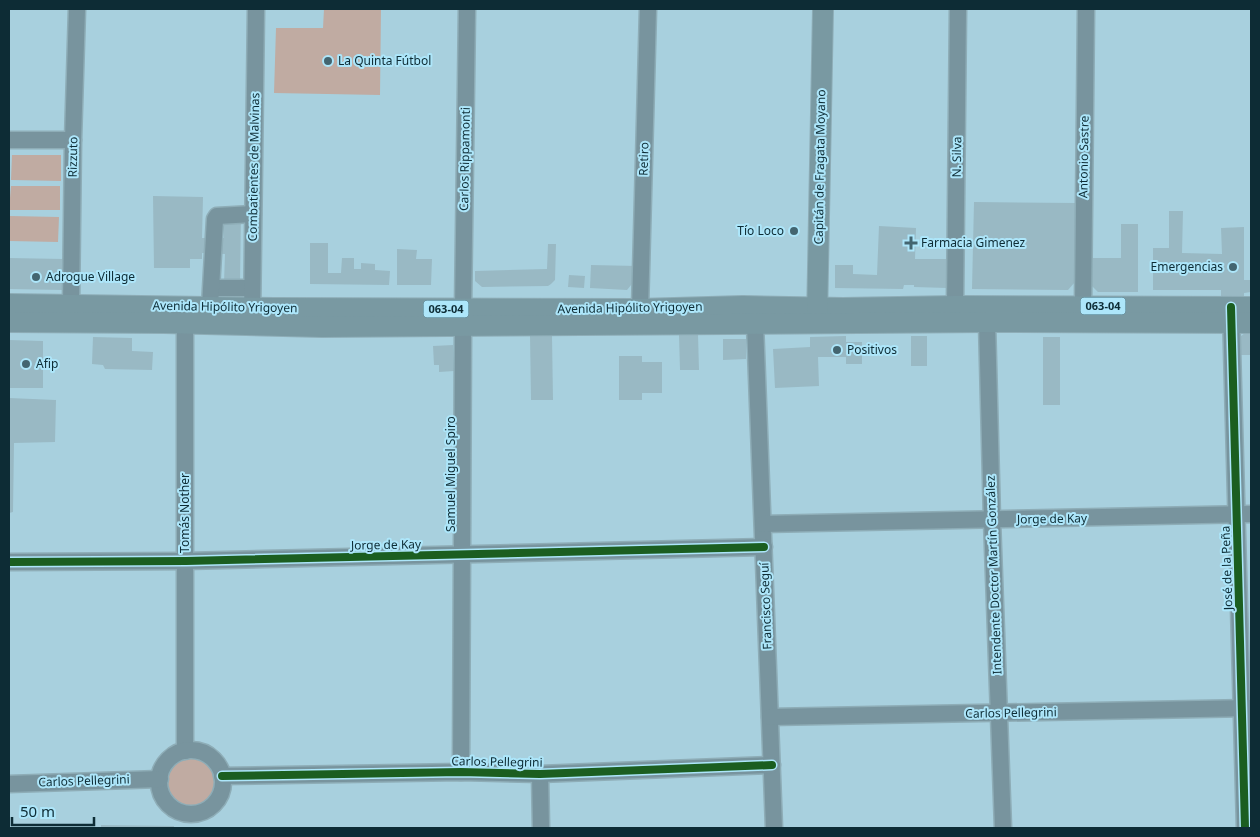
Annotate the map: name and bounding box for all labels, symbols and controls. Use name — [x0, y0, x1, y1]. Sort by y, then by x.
place label: La Quinta Fútbol — [338, 52, 431, 69]
marker: La Quinta Fútbol — [322, 55, 334, 67]
street label: Capitán de Fragata Moyano — [810, 89, 829, 245]
street label: Combatientes de Malvinas — [244, 92, 263, 242]
street label: Carlos Rippamonti — [455, 107, 474, 211]
street label: Antonio Sastre — [1074, 115, 1093, 198]
street label: Rizzuto — [64, 136, 81, 178]
street label: N. Silva — [948, 136, 965, 178]
street label: Retiro — [634, 142, 653, 176]
place label: Tío Loco — [737, 222, 784, 239]
marker: Tío Loco — [788, 225, 800, 237]
place label: Farmacia Gimenez — [921, 234, 1025, 251]
marker: Farmacia Gimenez — [905, 237, 917, 249]
place label: Emergencias — [1151, 258, 1223, 275]
marker: Emergencias — [1227, 261, 1239, 273]
place label: Adrogue Village — [46, 268, 135, 285]
marker: Adrogue Village — [30, 271, 42, 283]
street label: Avenida Hipólito Yrigoyen — [152, 297, 298, 316]
street label: Avenida Hipólito Yrigoyen — [557, 298, 703, 317]
road number: 063-04 — [1080, 298, 1126, 314]
road number: 063-04 — [424, 300, 468, 318]
place label: Positivos — [847, 341, 897, 358]
marker: Positivos — [831, 344, 843, 356]
place label: Afip — [36, 355, 58, 372]
marker: Afip — [20, 358, 32, 370]
street label: Samuel Miguel Spiro — [442, 416, 459, 532]
street label: Tomás Nother — [176, 473, 193, 553]
street label: Intendente Doctor Martín González — [982, 475, 1005, 675]
street label: Jorge de Kay — [1016, 509, 1088, 528]
street label: José de la Peña — [1217, 525, 1237, 612]
street label: Jorge de Kay — [350, 535, 422, 554]
street label: Francisco Seguí — [755, 561, 776, 650]
street label: Carlos Pellegrini — [965, 703, 1057, 722]
street label: Carlos Pellegrini — [451, 752, 543, 771]
street label: Carlos Pellegrini — [38, 770, 130, 791]
scale bar — [12, 794, 95, 826]
text: 50 m — [20, 801, 55, 821]

